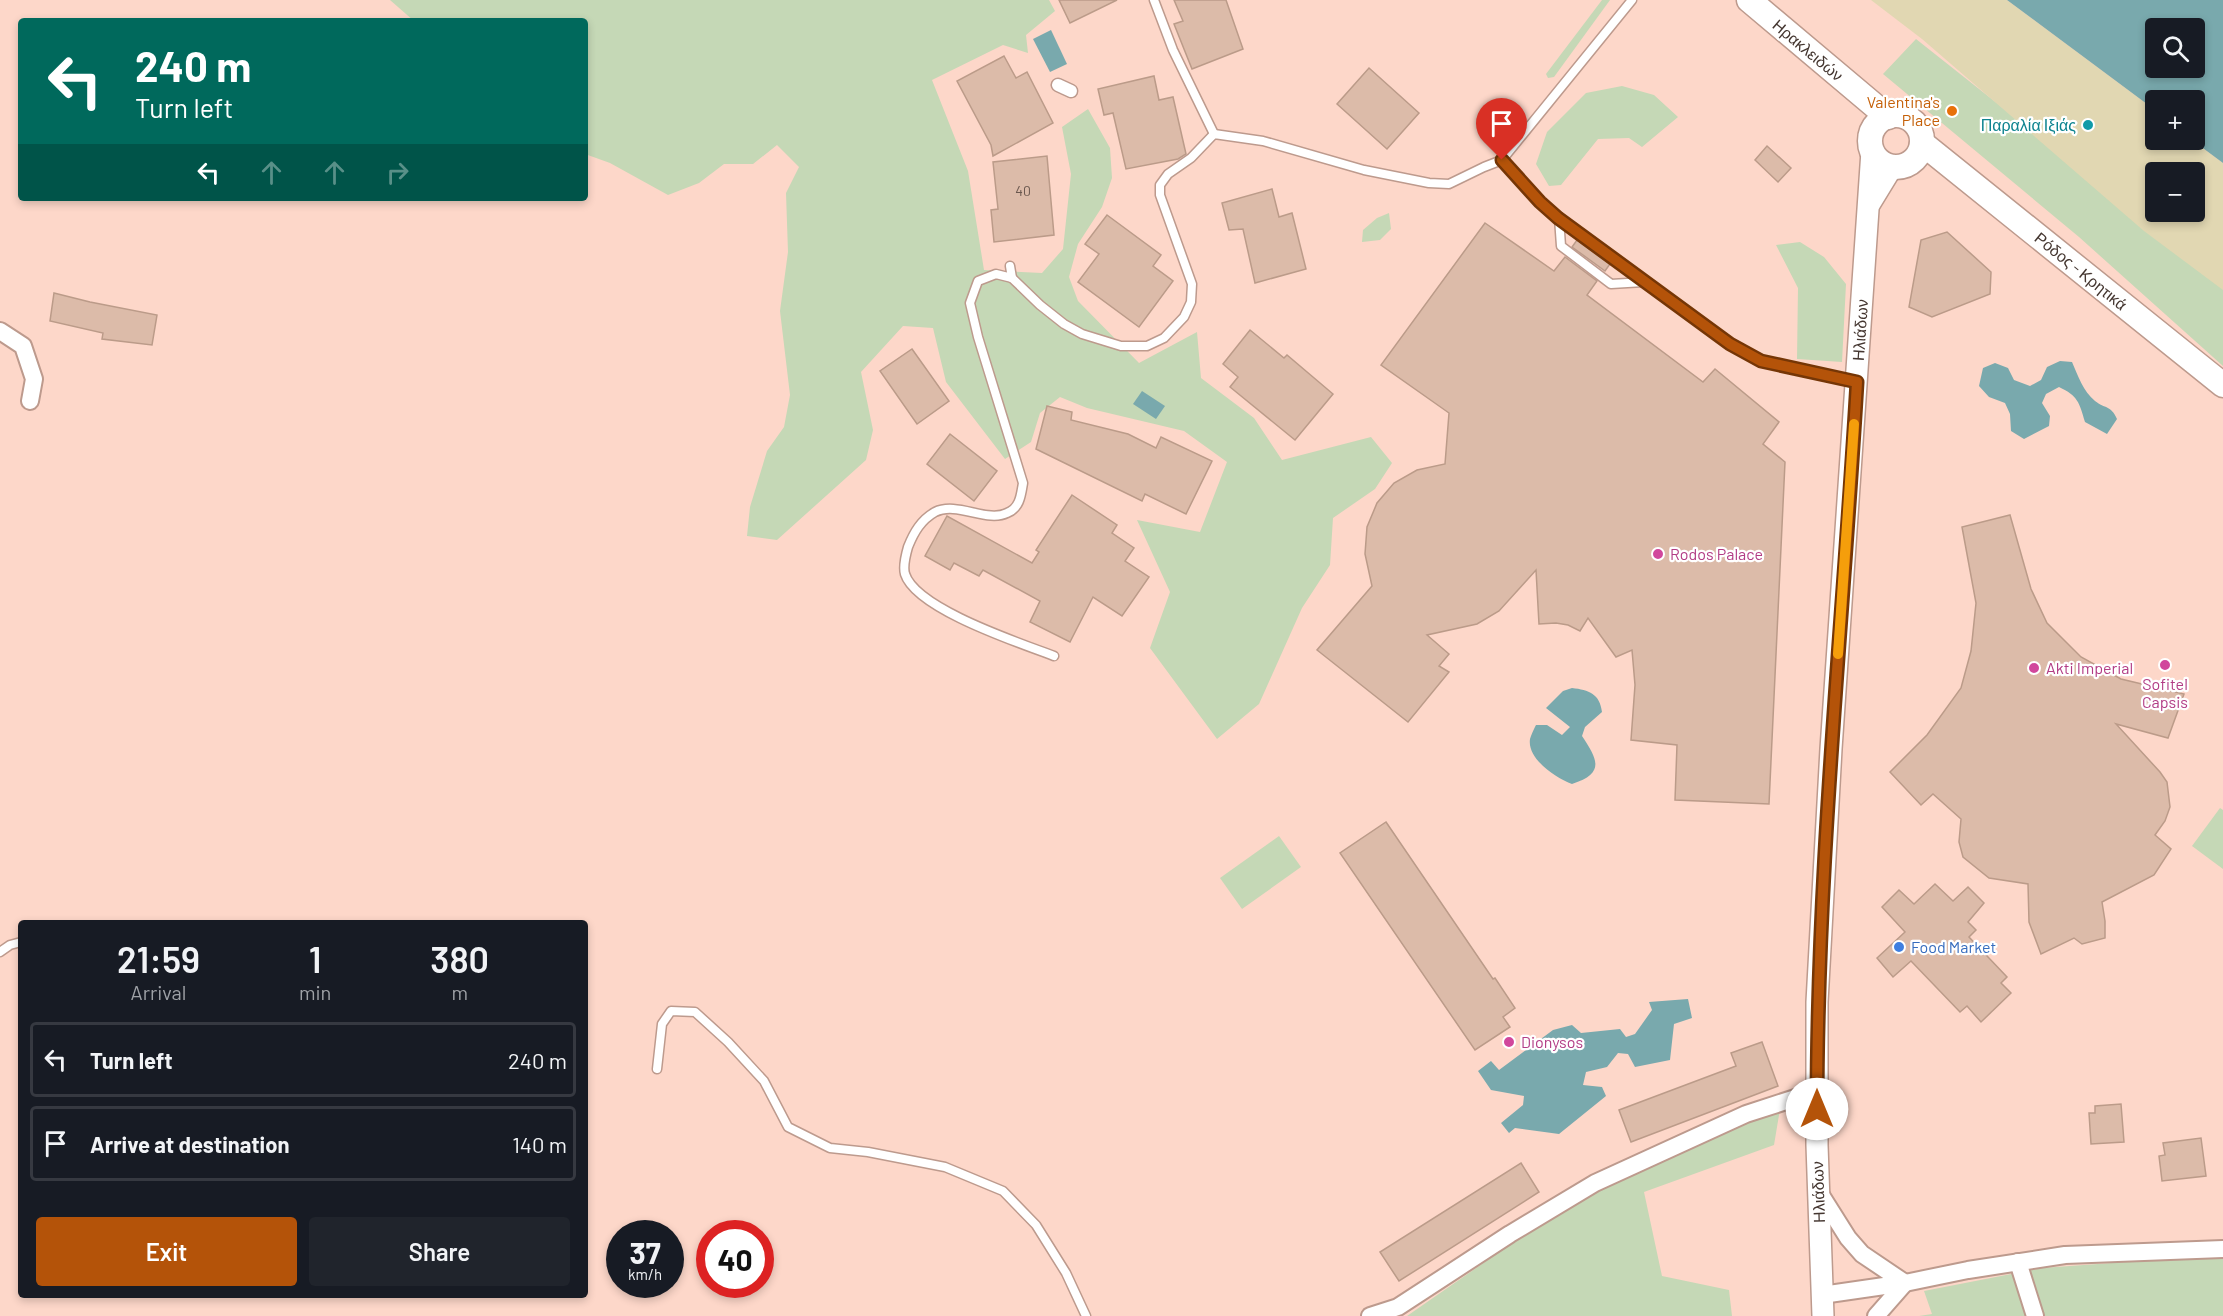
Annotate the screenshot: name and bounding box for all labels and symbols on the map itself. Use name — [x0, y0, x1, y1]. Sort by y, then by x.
street label: Ηρακλειδών — [1769, 15, 1847, 85]
place label: Valentina's Place — [1867, 92, 1940, 129]
pin — [1476, 98, 1527, 160]
marker: Valentina's Place — [1945, 104, 1959, 118]
place label: Παραλία Ιξιάς — [1981, 115, 2076, 135]
marker: Παραλία Ιξιάς — [2081, 118, 2095, 132]
house number: 40 — [1015, 182, 1031, 199]
street label: Ρόδος - Κρητικά — [2031, 228, 2131, 314]
street label: Ηλιάδων — [1848, 298, 1871, 361]
place label: Rodos Palace — [1670, 544, 1763, 563]
marker: Rodos Palace — [1651, 547, 1665, 561]
place label: Akti Imperial — [2046, 658, 2133, 677]
marker: Sofitel Capsis — [2158, 658, 2172, 672]
marker: Akti Imperial — [2027, 661, 2041, 675]
place label: Sofitel Capsis — [2142, 674, 2188, 711]
place label: Food Market — [1911, 937, 1996, 956]
marker: Food Market — [1892, 940, 1906, 954]
place label: Dionysos — [1521, 1032, 1583, 1051]
marker: Dionysos — [1502, 1035, 1516, 1049]
position arrow — [1785, 1077, 1849, 1141]
street label: Ηλιάδων — [1807, 1161, 1828, 1223]
speed limit sign: 40 — [696, 1220, 774, 1298]

